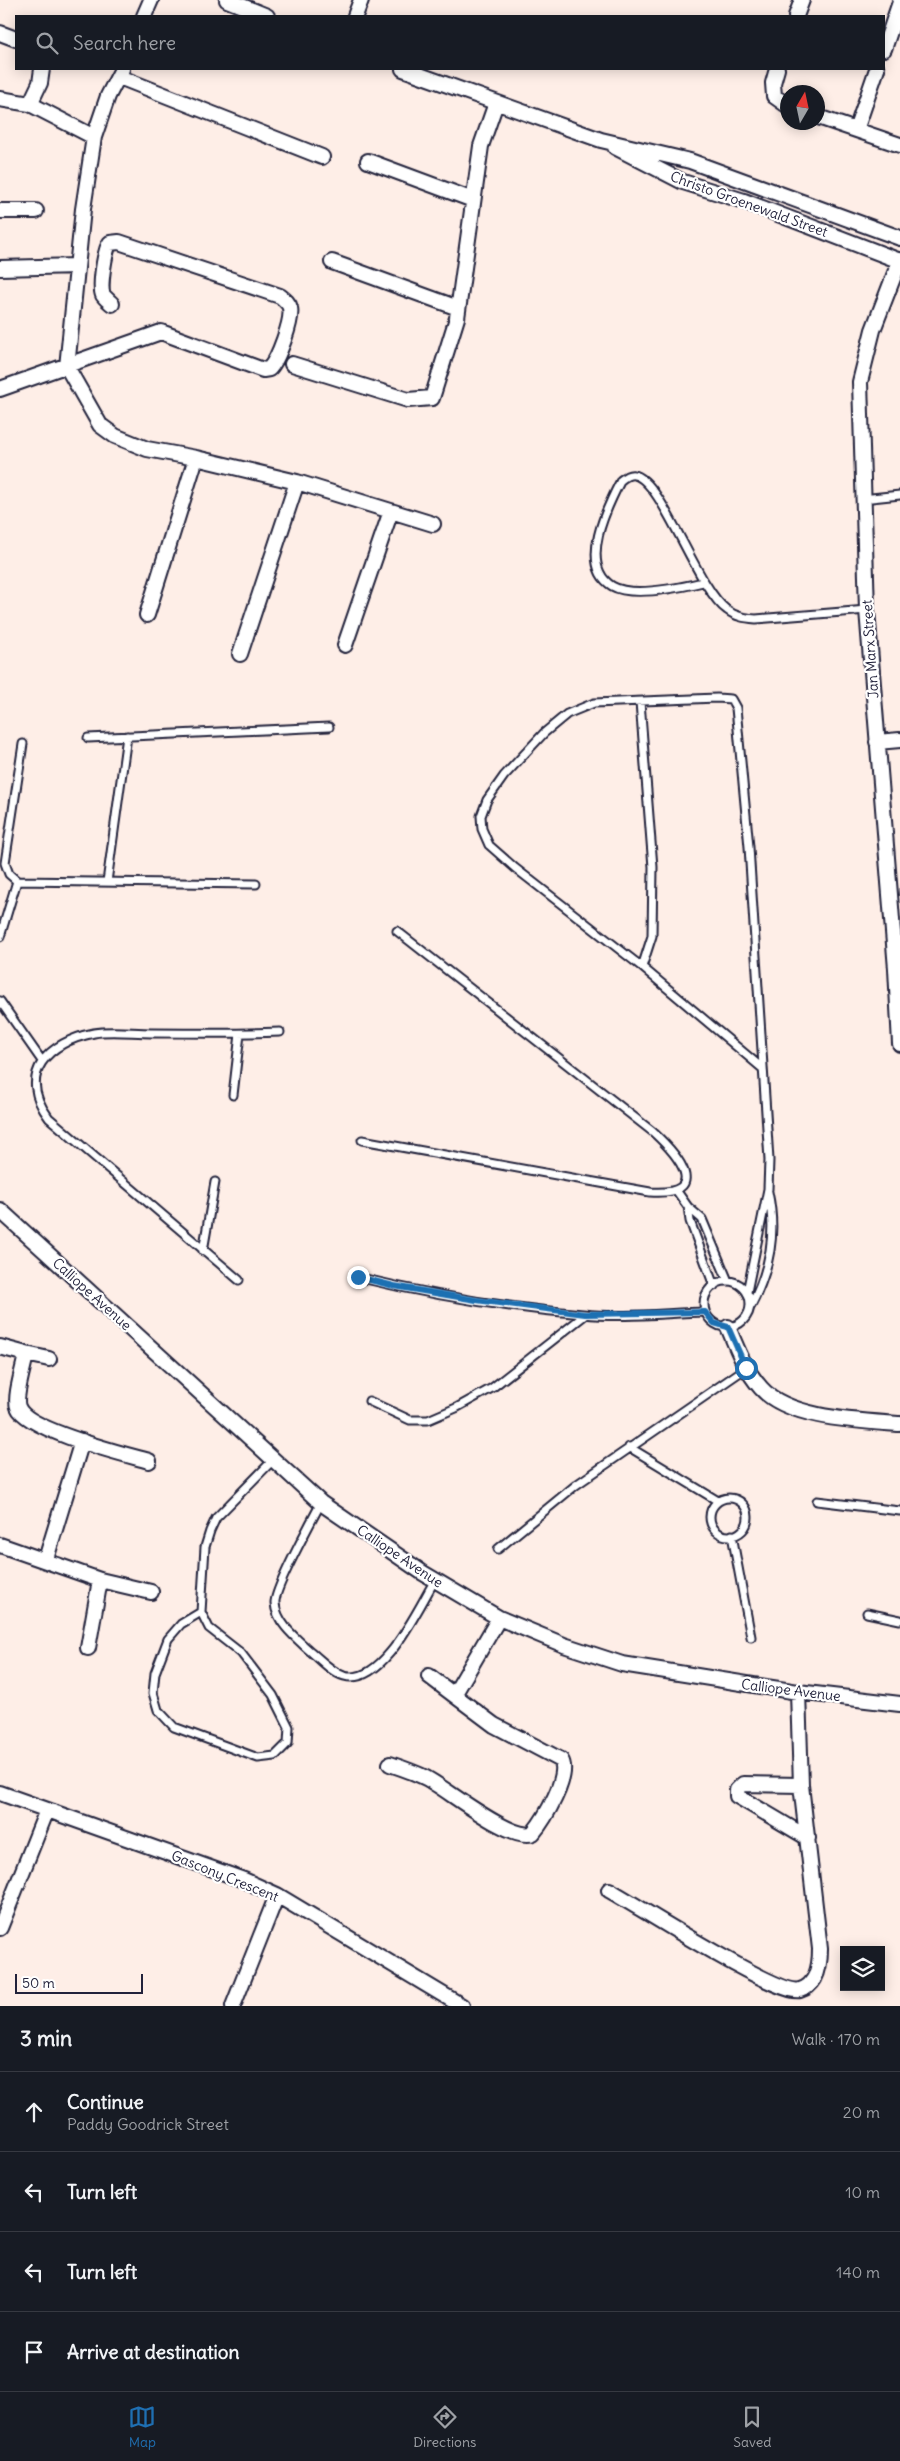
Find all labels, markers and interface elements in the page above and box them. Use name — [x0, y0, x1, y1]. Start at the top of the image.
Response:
search box — [15, 15, 885, 70]
icon: search — [33, 29, 61, 57]
text: Search here — [73, 31, 176, 55]
north arrow — [780, 85, 825, 130]
street label: Christo Groenewald Street — [668, 167, 830, 241]
street label: Jan Marx Street — [858, 599, 882, 699]
street label: Calliope Avenue — [49, 1254, 135, 1334]
route end — [347, 1266, 370, 1289]
route start — [735, 1357, 758, 1380]
street label: Calliope Avenue — [353, 1521, 447, 1591]
street label: Calliope Avenue — [740, 1675, 842, 1705]
street label: Gascony Crescent — [169, 1846, 282, 1906]
map controls — [840, 1946, 885, 1991]
button: layers — [840, 1946, 885, 1991]
scale bar — [15, 1971, 142, 1994]
text: 50 m — [22, 1974, 55, 1992]
text: 3 min — [20, 2025, 72, 2052]
text: Walk · 170 m — [791, 2029, 880, 2049]
text: Continue — [67, 2090, 144, 2114]
icon: ahead — [20, 2098, 48, 2126]
text: 20 m — [843, 2102, 880, 2122]
text: Paddy Goodrick Street — [67, 2114, 229, 2134]
icon: left — [20, 2178, 48, 2206]
text: Turn left — [67, 2180, 137, 2204]
text: 10 m — [845, 2182, 880, 2202]
icon: left — [20, 2258, 48, 2286]
text: Turn left — [67, 2260, 137, 2284]
text: 140 m — [836, 2262, 880, 2282]
icon: arrive — [20, 2338, 48, 2366]
text: Arrive at destination — [67, 2340, 240, 2364]
tab: Map — [128, 2403, 156, 2451]
tab: Directions — [413, 2403, 476, 2451]
tab: Saved — [733, 2403, 772, 2451]

